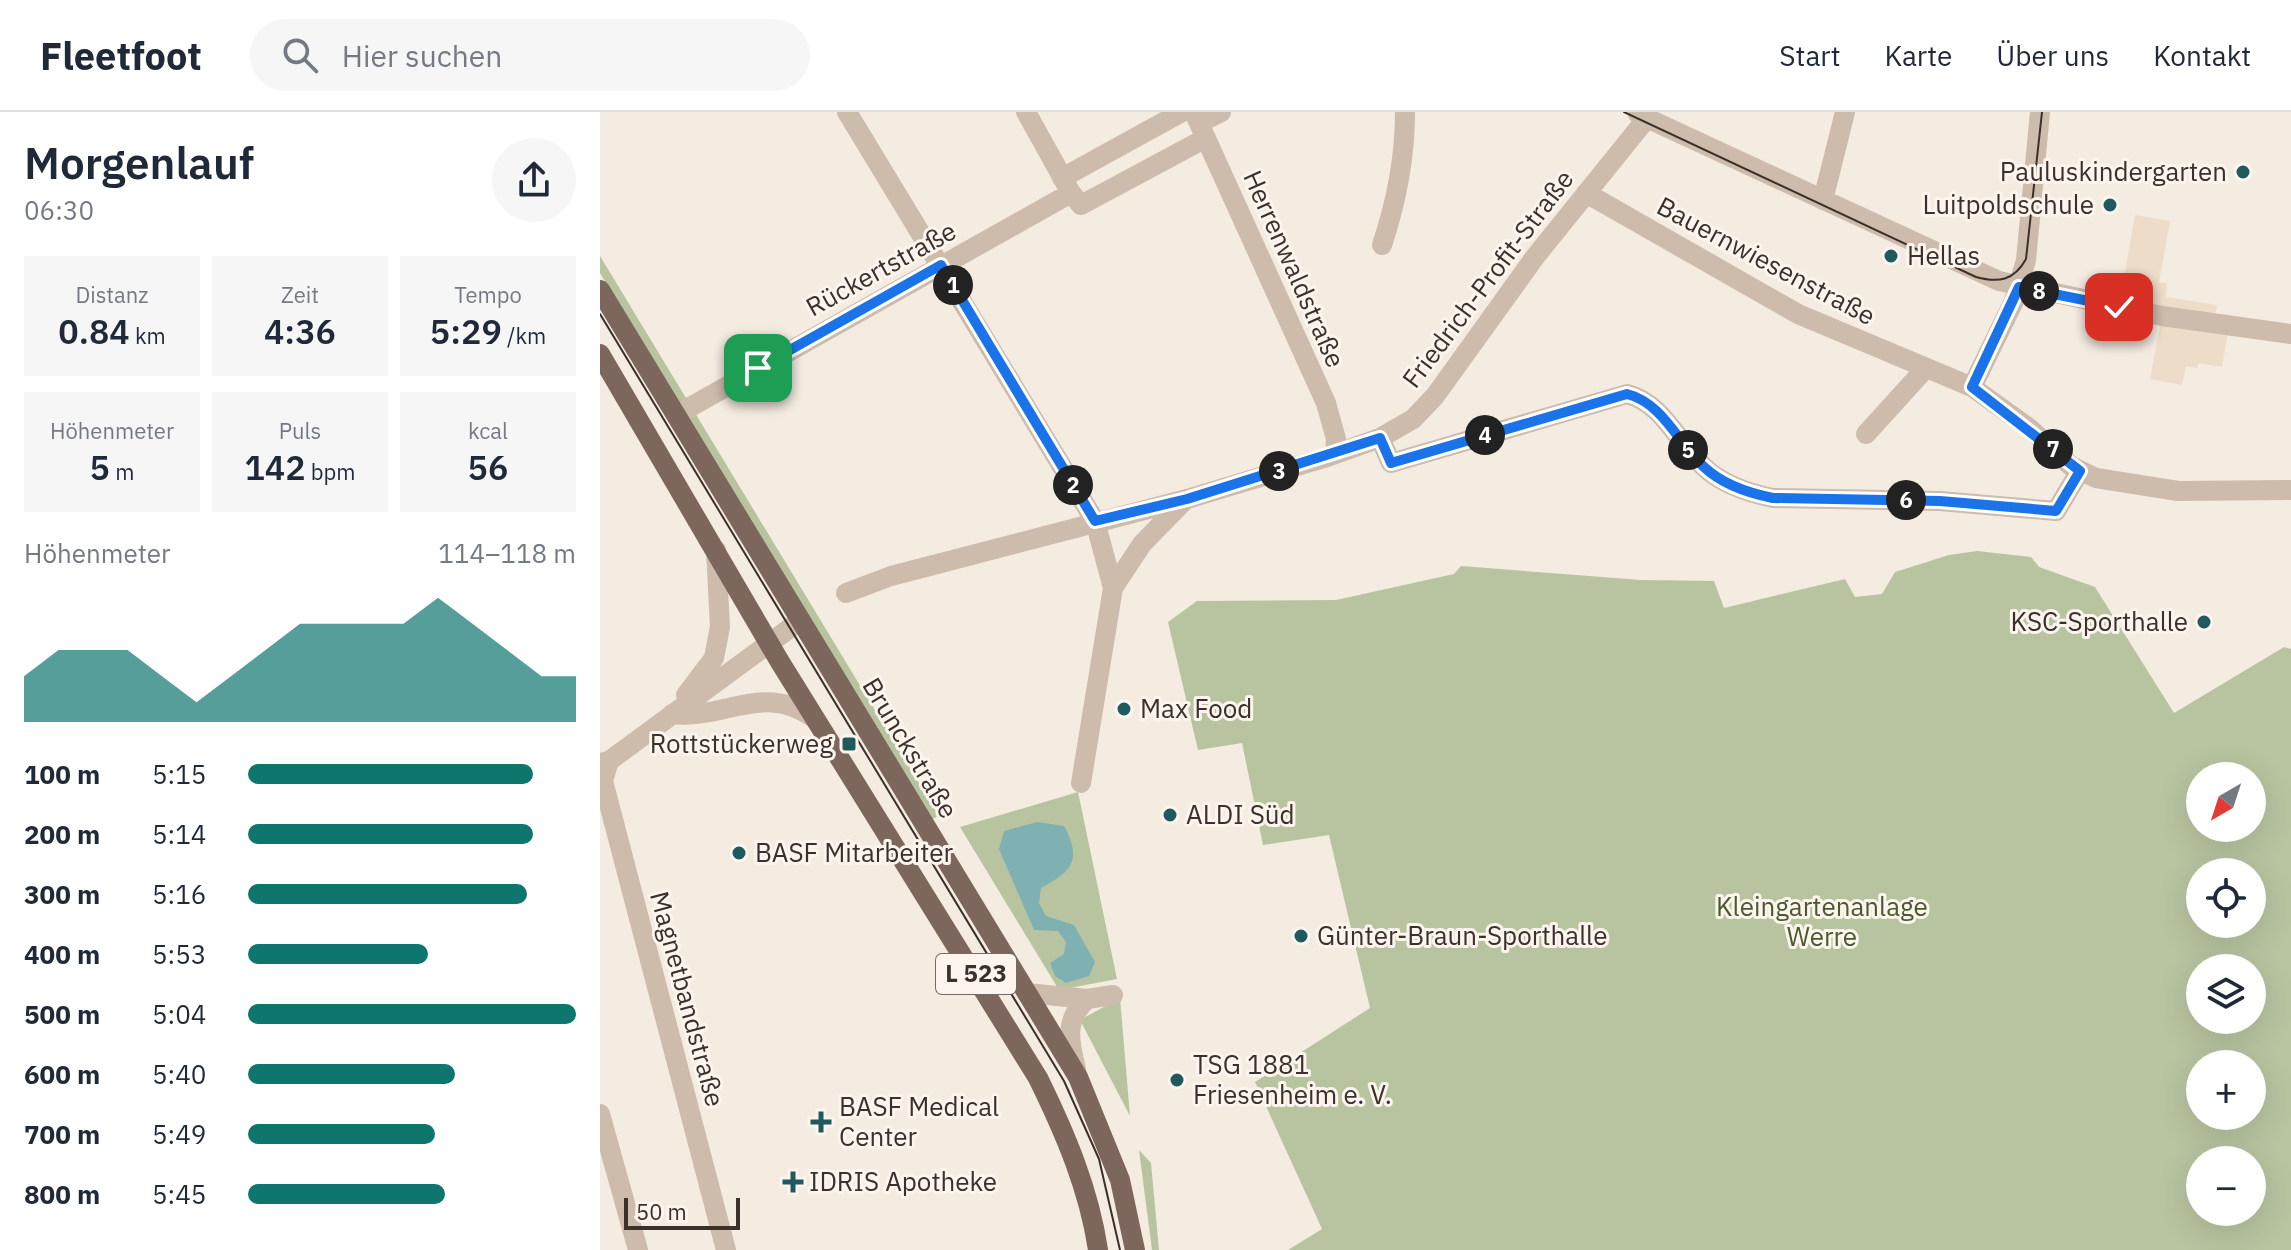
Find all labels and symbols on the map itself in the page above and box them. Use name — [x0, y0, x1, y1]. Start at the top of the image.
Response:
place label: Pauluskindergarten — [2000, 154, 2227, 188]
street label: Friedrich-Profit-Straße — [1394, 162, 1580, 394]
marker: Pauluskindergarten — [2234, 163, 2252, 181]
street label: Herrenwaldstraße — [1236, 165, 1354, 372]
place label: Luitpoldschule — [1922, 187, 2094, 221]
street label: Bauernwiesenstraße — [1651, 188, 1881, 332]
marker: Luitpoldschule — [2101, 196, 2119, 214]
street label: Rückertstraße — [799, 213, 962, 323]
place label: Hellas — [1907, 238, 1980, 272]
marker: Hellas — [1882, 247, 1900, 265]
pin: 1 — [933, 265, 973, 305]
pin: 8 — [2019, 271, 2059, 311]
pin — [2085, 273, 2153, 341]
pin — [724, 334, 792, 402]
pin: 4 — [1465, 415, 1505, 455]
pin: 7 — [2033, 429, 2073, 469]
pin: 5 — [1668, 430, 1708, 470]
pin: 3 — [1259, 451, 1299, 491]
pin: 2 — [1053, 465, 1093, 505]
pin: 6 — [1886, 480, 1926, 520]
place label: KSC-Sporthalle — [2011, 604, 2188, 638]
marker: KSC-Sporthalle — [2195, 613, 2213, 631]
street label: Brunckstraße — [855, 671, 966, 824]
place label: Max Food — [1140, 691, 1252, 725]
marker: Max Food — [1115, 700, 1133, 718]
place label: Rottstückerweg — [650, 726, 833, 760]
marker: Rottstückerweg — [840, 735, 858, 753]
north arrow — [2186, 762, 2266, 842]
place label: ALDI Süd — [1186, 797, 1295, 831]
marker: ALDI Süd — [1161, 806, 1179, 824]
place label: BASF Mitarbeiter — [755, 835, 953, 869]
marker: BASF Mitarbeiter — [730, 844, 748, 862]
street label: Magnetbandstraße — [643, 887, 733, 1110]
park label: Kleingartenanlage Werre — [1716, 889, 1928, 953]
place label: Günter-Braun-Sporthalle — [1317, 918, 1607, 952]
marker: Günter-Braun-Sporthalle — [1292, 927, 1310, 945]
road number: L 523 — [936, 954, 1016, 994]
place label: TSG 1881 Friesenheim e. V. — [1193, 1047, 1392, 1111]
marker: TSG 1881 Friesenheim e. V. — [1168, 1071, 1186, 1089]
place label: BASF Medical Center — [839, 1089, 999, 1153]
marker: BASF Medical Center — [810, 1111, 832, 1133]
place label: IDRIS Apotheke — [809, 1164, 997, 1198]
marker: IDRIS Apotheke — [784, 1173, 802, 1191]
scale bar — [624, 1194, 740, 1230]

